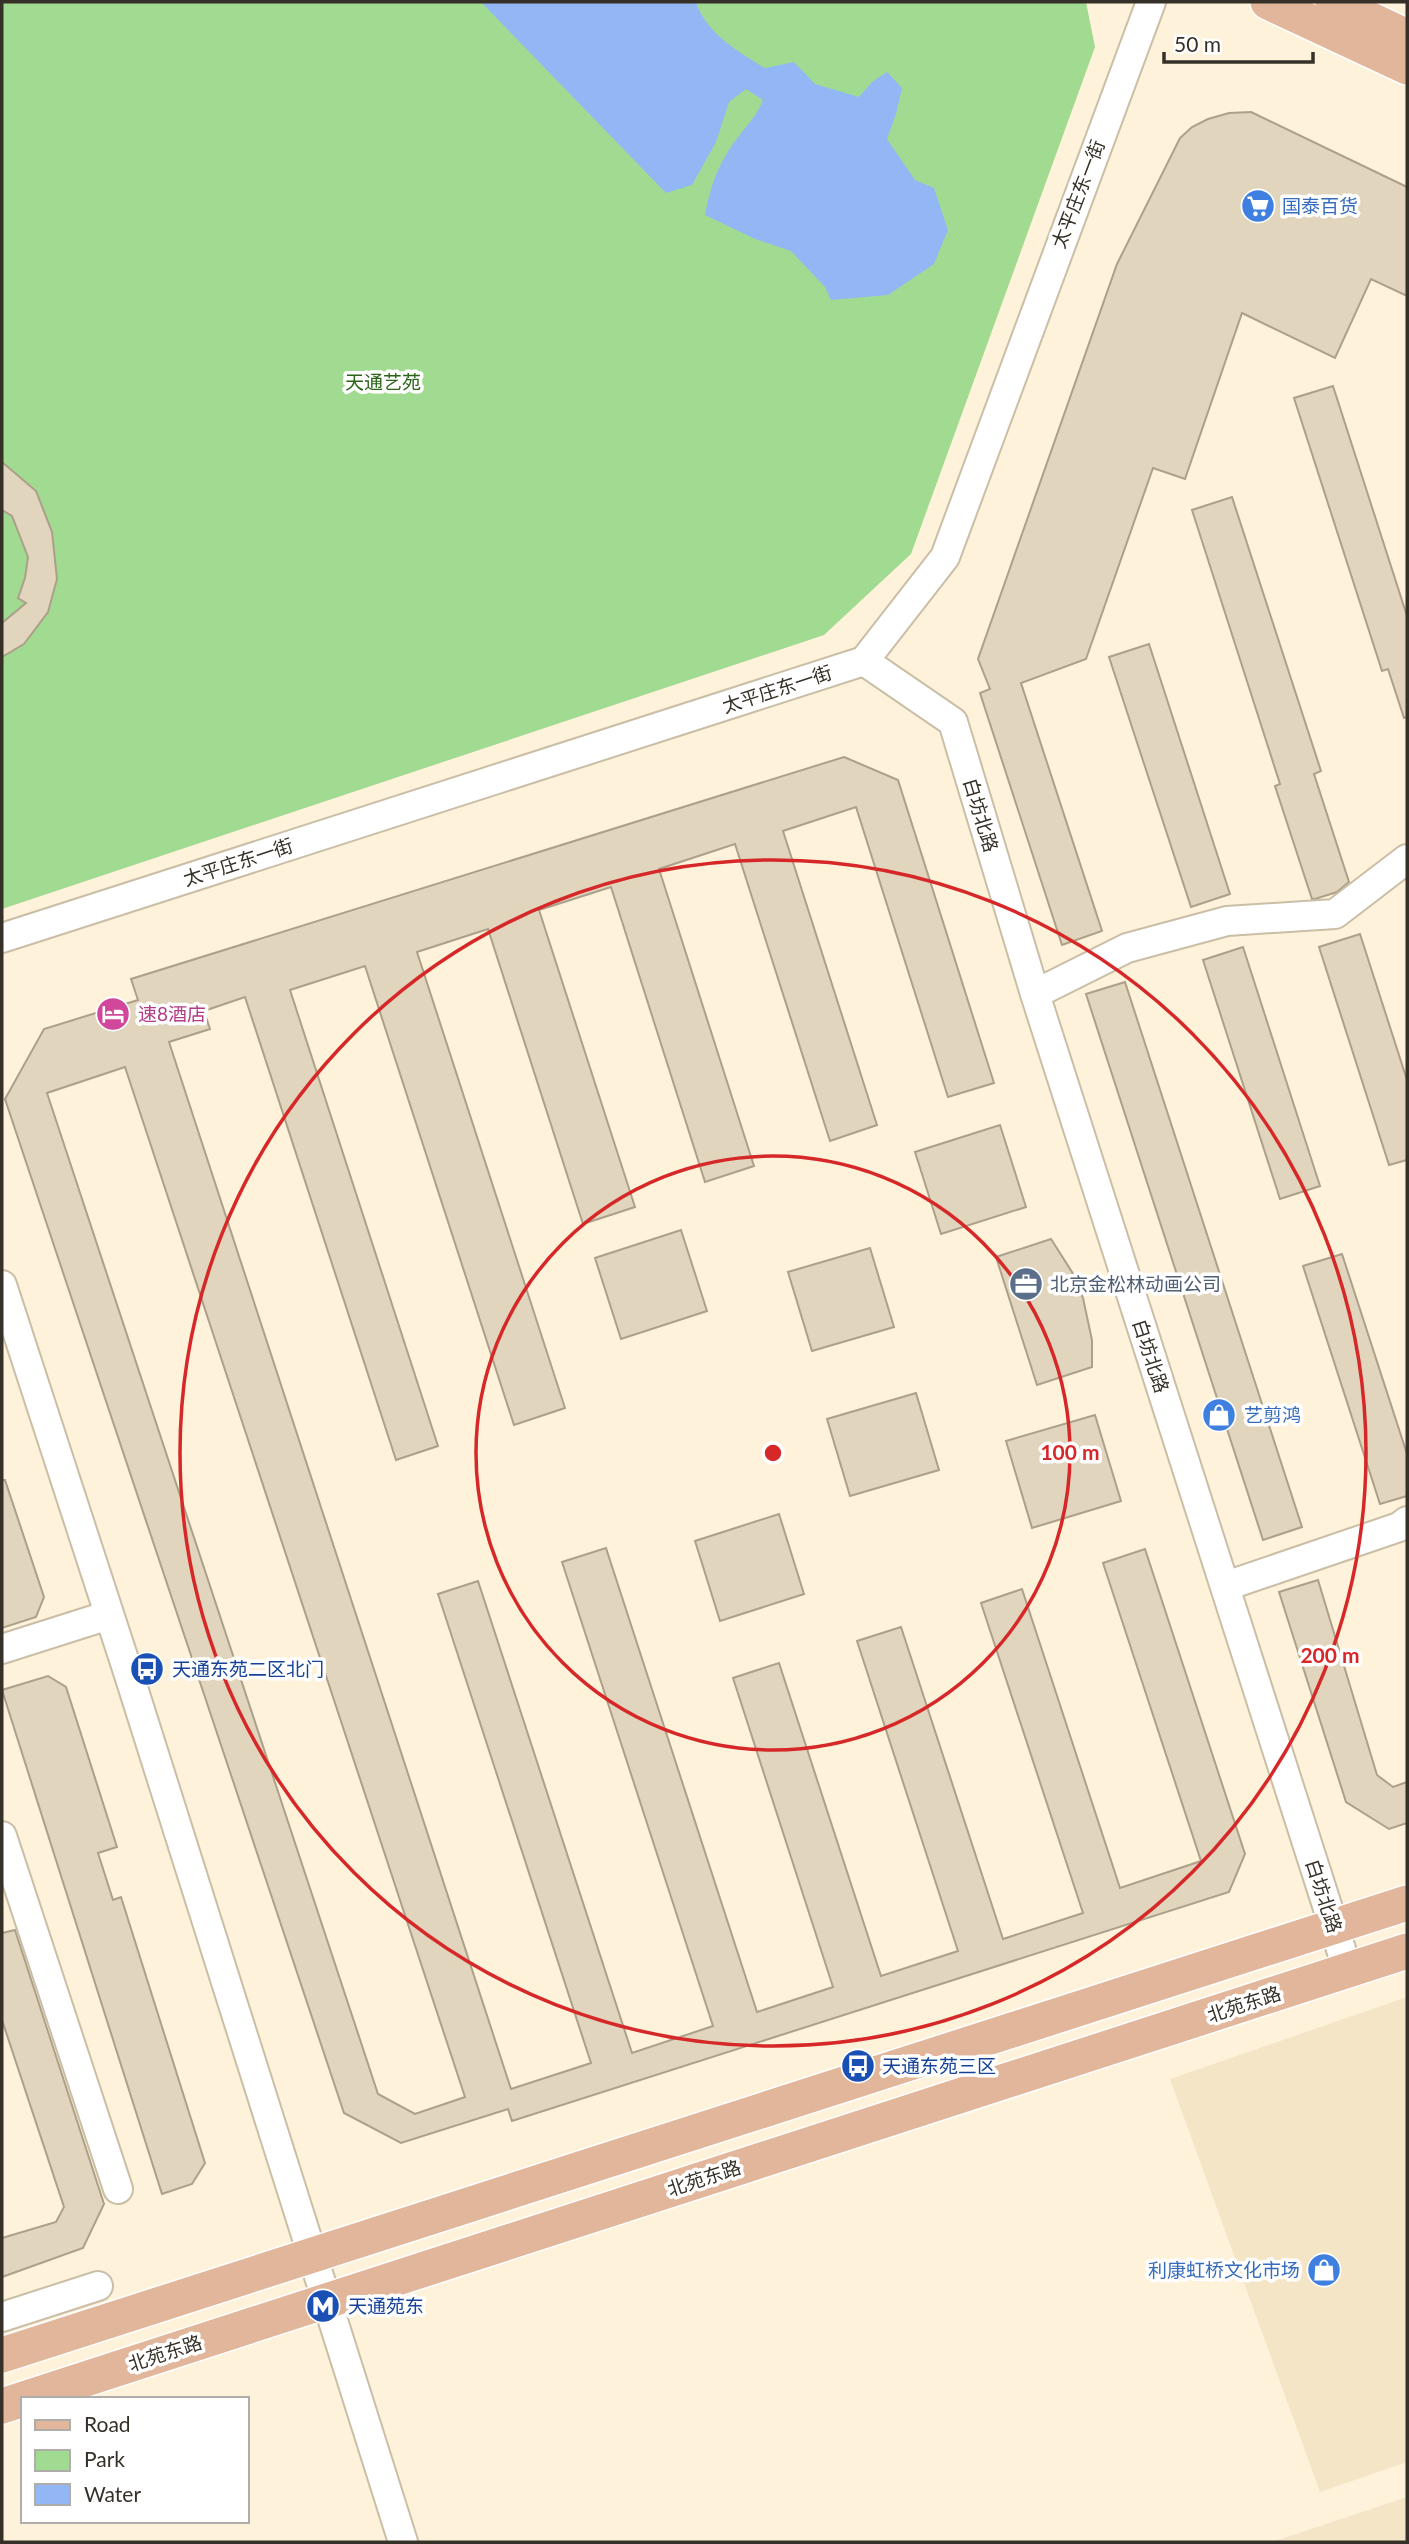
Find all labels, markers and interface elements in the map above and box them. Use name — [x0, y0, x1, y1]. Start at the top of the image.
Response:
scale bar — [1164, 21, 1313, 65]
text: 50 m — [1174, 31, 1221, 56]
street label: 太平庄东一街 — [1046, 136, 1109, 251]
supermarket icon: 国泰百货 — [1239, 187, 1277, 225]
place label: 国泰百货 — [1282, 194, 1358, 217]
park label: 天通艺苑 — [345, 370, 421, 393]
street label: 太平庄东一街 — [719, 660, 835, 717]
street label: 白坊北路 — [959, 775, 1004, 855]
street label: 太平庄东一街 — [180, 833, 296, 890]
hotel icon: 速8酒店 — [94, 995, 132, 1033]
place label: 速8酒店 — [138, 1002, 206, 1025]
office icon: 北京金松林动画公司 — [1007, 1265, 1045, 1303]
place label: 北京金松林动画公司 — [1050, 1272, 1221, 1295]
street label: 白坊北路 — [1129, 1316, 1174, 1396]
shop icon: 艺剪鸿 — [1200, 1396, 1238, 1434]
place label: 艺剪鸿 — [1244, 1403, 1301, 1426]
text: 100 m — [1040, 1439, 1100, 1464]
centre of rings — [761, 1441, 785, 1465]
text: 200 m — [1300, 1642, 1360, 1667]
bus stop icon: 天通东苑二区北门 — [128, 1650, 166, 1688]
place label: 天通东苑二区北门 — [172, 1657, 324, 1680]
street label: 白坊北路 — [1302, 1856, 1347, 1936]
street label: 北苑东路 — [1204, 1981, 1284, 2026]
bus stop icon: 天通东苑三区 — [839, 2047, 877, 2085]
place label: 天通东苑三区 — [882, 2054, 996, 2077]
street label: 北苑东路 — [664, 2155, 744, 2200]
shop icon: 利康虹桥文化市场 — [1305, 2251, 1343, 2289]
place label: 利康虹桥文化市场 — [1148, 2258, 1300, 2281]
metro station icon: 天通苑东 — [304, 2287, 342, 2325]
place label: 天通苑东 — [348, 2294, 424, 2317]
street label: 北苑东路 — [125, 2330, 205, 2375]
legend — [21, 2397, 248, 2523]
text: Road — [84, 2411, 131, 2436]
text: Park — [84, 2446, 125, 2471]
text: Water — [84, 2481, 141, 2506]

